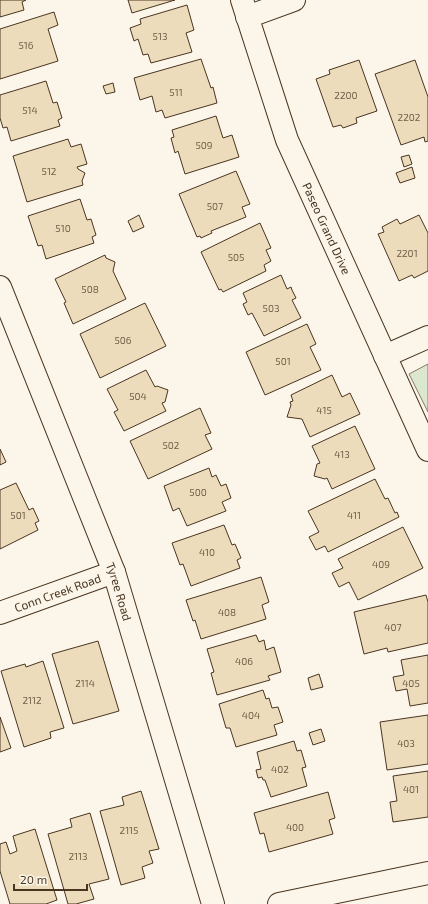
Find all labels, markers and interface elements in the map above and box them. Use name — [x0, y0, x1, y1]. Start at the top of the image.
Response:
house number: 513 — [153, 30, 167, 42]
house number: 516 — [18, 39, 34, 51]
house number: 511 — [169, 86, 183, 98]
house number: 2200 — [334, 89, 358, 101]
house number: 514 — [22, 104, 38, 116]
house number: 2202 — [398, 111, 421, 123]
house number: 509 — [195, 139, 213, 151]
house number: 512 — [42, 165, 57, 177]
street label: Paseo Grand Drive — [300, 180, 354, 277]
house number: 507 — [207, 200, 223, 212]
house number: 510 — [55, 222, 71, 234]
house number: 2201 — [396, 247, 418, 259]
house number: 505 — [228, 251, 244, 263]
house number: 508 — [81, 283, 99, 295]
house number: 503 — [263, 302, 279, 314]
house number: 506 — [114, 334, 132, 346]
house number: 501 — [275, 355, 291, 367]
house number: 504 — [129, 390, 147, 402]
house number: 415 — [316, 404, 332, 416]
house number: 502 — [162, 439, 180, 451]
house number: 413 — [334, 448, 350, 460]
house number: 500 — [189, 486, 207, 498]
house number: 501 — [10, 509, 26, 521]
house number: 411 — [347, 509, 361, 521]
house number: 410 — [199, 546, 215, 558]
house number: 409 — [372, 558, 390, 570]
street label: Tyree Road — [104, 560, 135, 622]
street label: Conn Creek Road — [12, 570, 103, 614]
house number: 408 — [218, 606, 236, 618]
house number: 407 — [384, 621, 402, 633]
house number: 406 — [235, 655, 253, 667]
house number: 2114 — [75, 677, 95, 689]
house number: 405 — [402, 677, 420, 689]
house number: 2112 — [22, 694, 42, 706]
house number: 404 — [242, 709, 260, 721]
house number: 403 — [397, 737, 415, 749]
house number: 402 — [271, 763, 289, 775]
house number: 401 — [403, 783, 419, 795]
house number: 400 — [286, 821, 304, 833]
house number: 2115 — [120, 824, 138, 836]
house number: 2113 — [68, 850, 88, 862]
scale bar — [14, 866, 87, 892]
text: 20 m — [20, 872, 47, 886]

